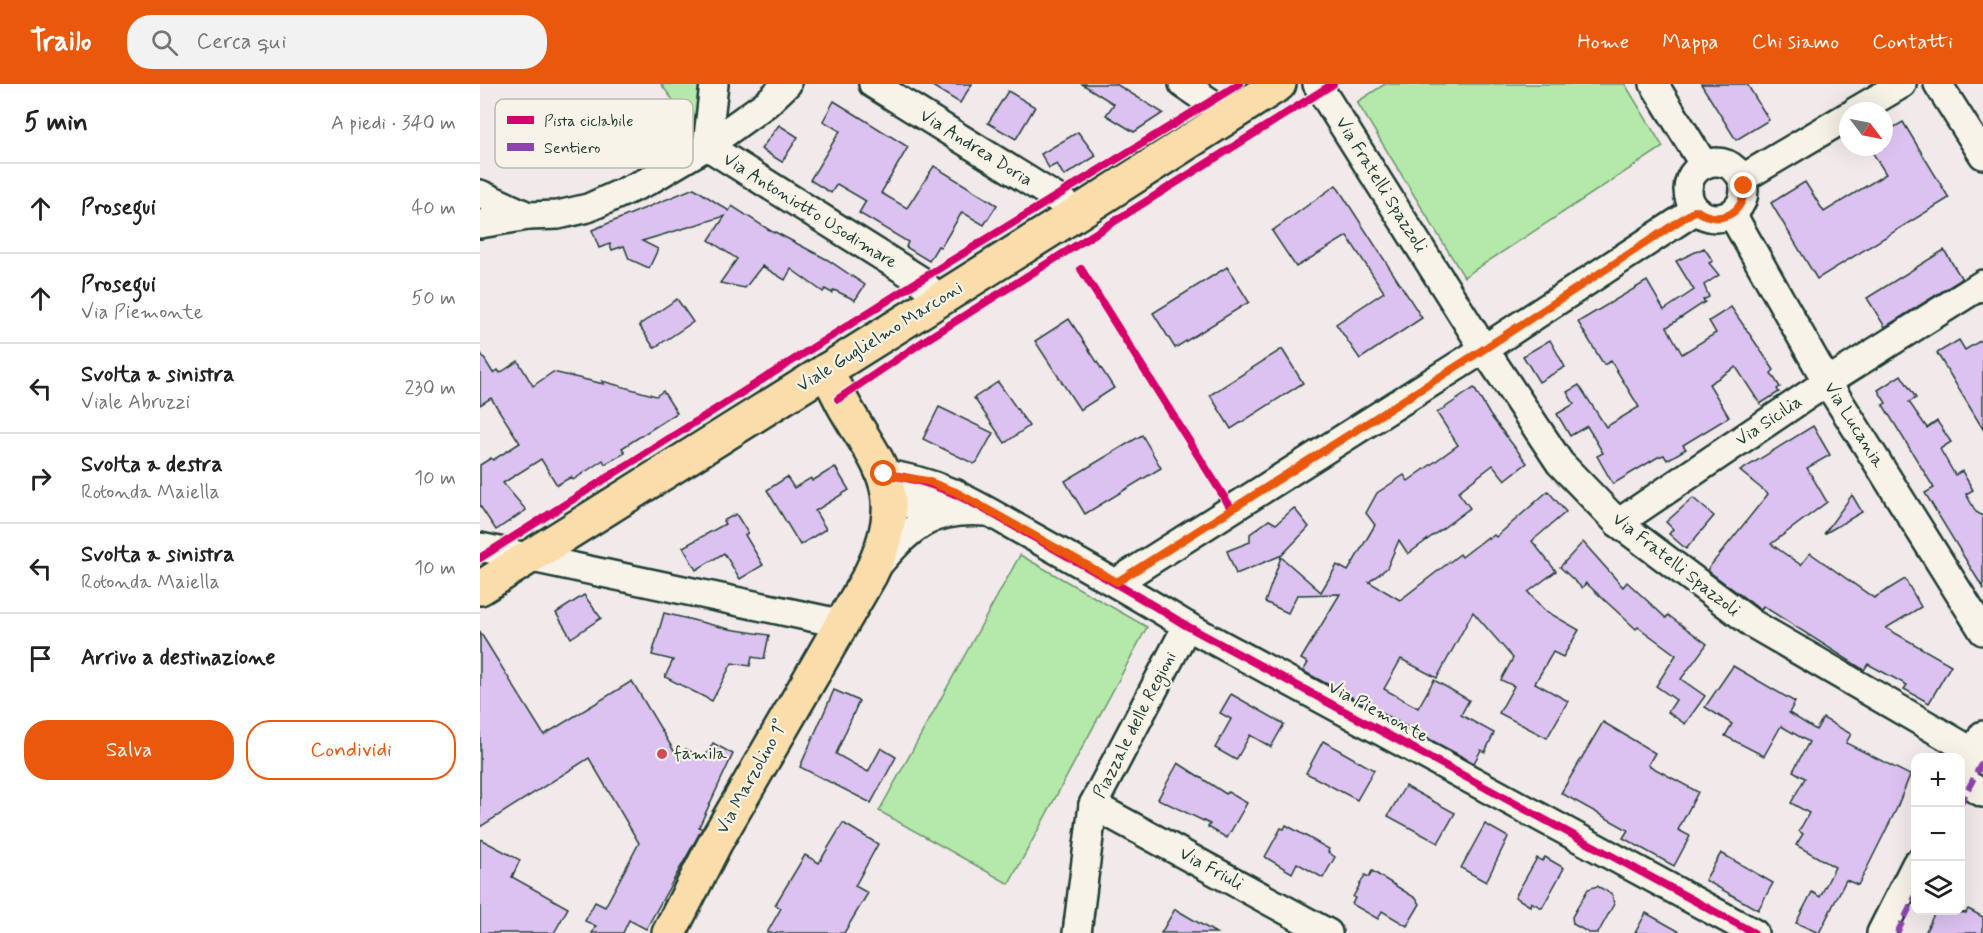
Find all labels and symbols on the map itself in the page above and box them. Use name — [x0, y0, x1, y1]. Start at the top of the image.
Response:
legend — [495, 99, 693, 168]
north arrow — [1839, 102, 1893, 156]
street label: Via Andrea Doria — [915, 104, 1037, 192]
text: Pista ciclabile — [544, 111, 633, 132]
street label: Via Fratelli Spazzoli — [1330, 113, 1432, 257]
text: Sentiero — [544, 138, 601, 159]
street label: Via Antoniotto Usodimare — [718, 148, 902, 274]
route end — [1730, 172, 1756, 198]
street label: Viale Guglielmo Marconi — [793, 276, 967, 398]
street label: Via Lucania — [1818, 377, 1890, 473]
street label: Via Sicilia — [1731, 390, 1807, 452]
route start — [870, 460, 896, 486]
street label: Via Fratelli Spazzoli — [1607, 508, 1745, 622]
street label: Piazzale delle Regioni — [1088, 647, 1183, 803]
street label: Via Piemonte — [1324, 676, 1432, 748]
street label: Via Marzolino 1° — [711, 716, 793, 838]
place label: famila — [674, 742, 727, 766]
marker: famila — [655, 747, 669, 761]
street label: Via Friuli — [1175, 842, 1247, 896]

